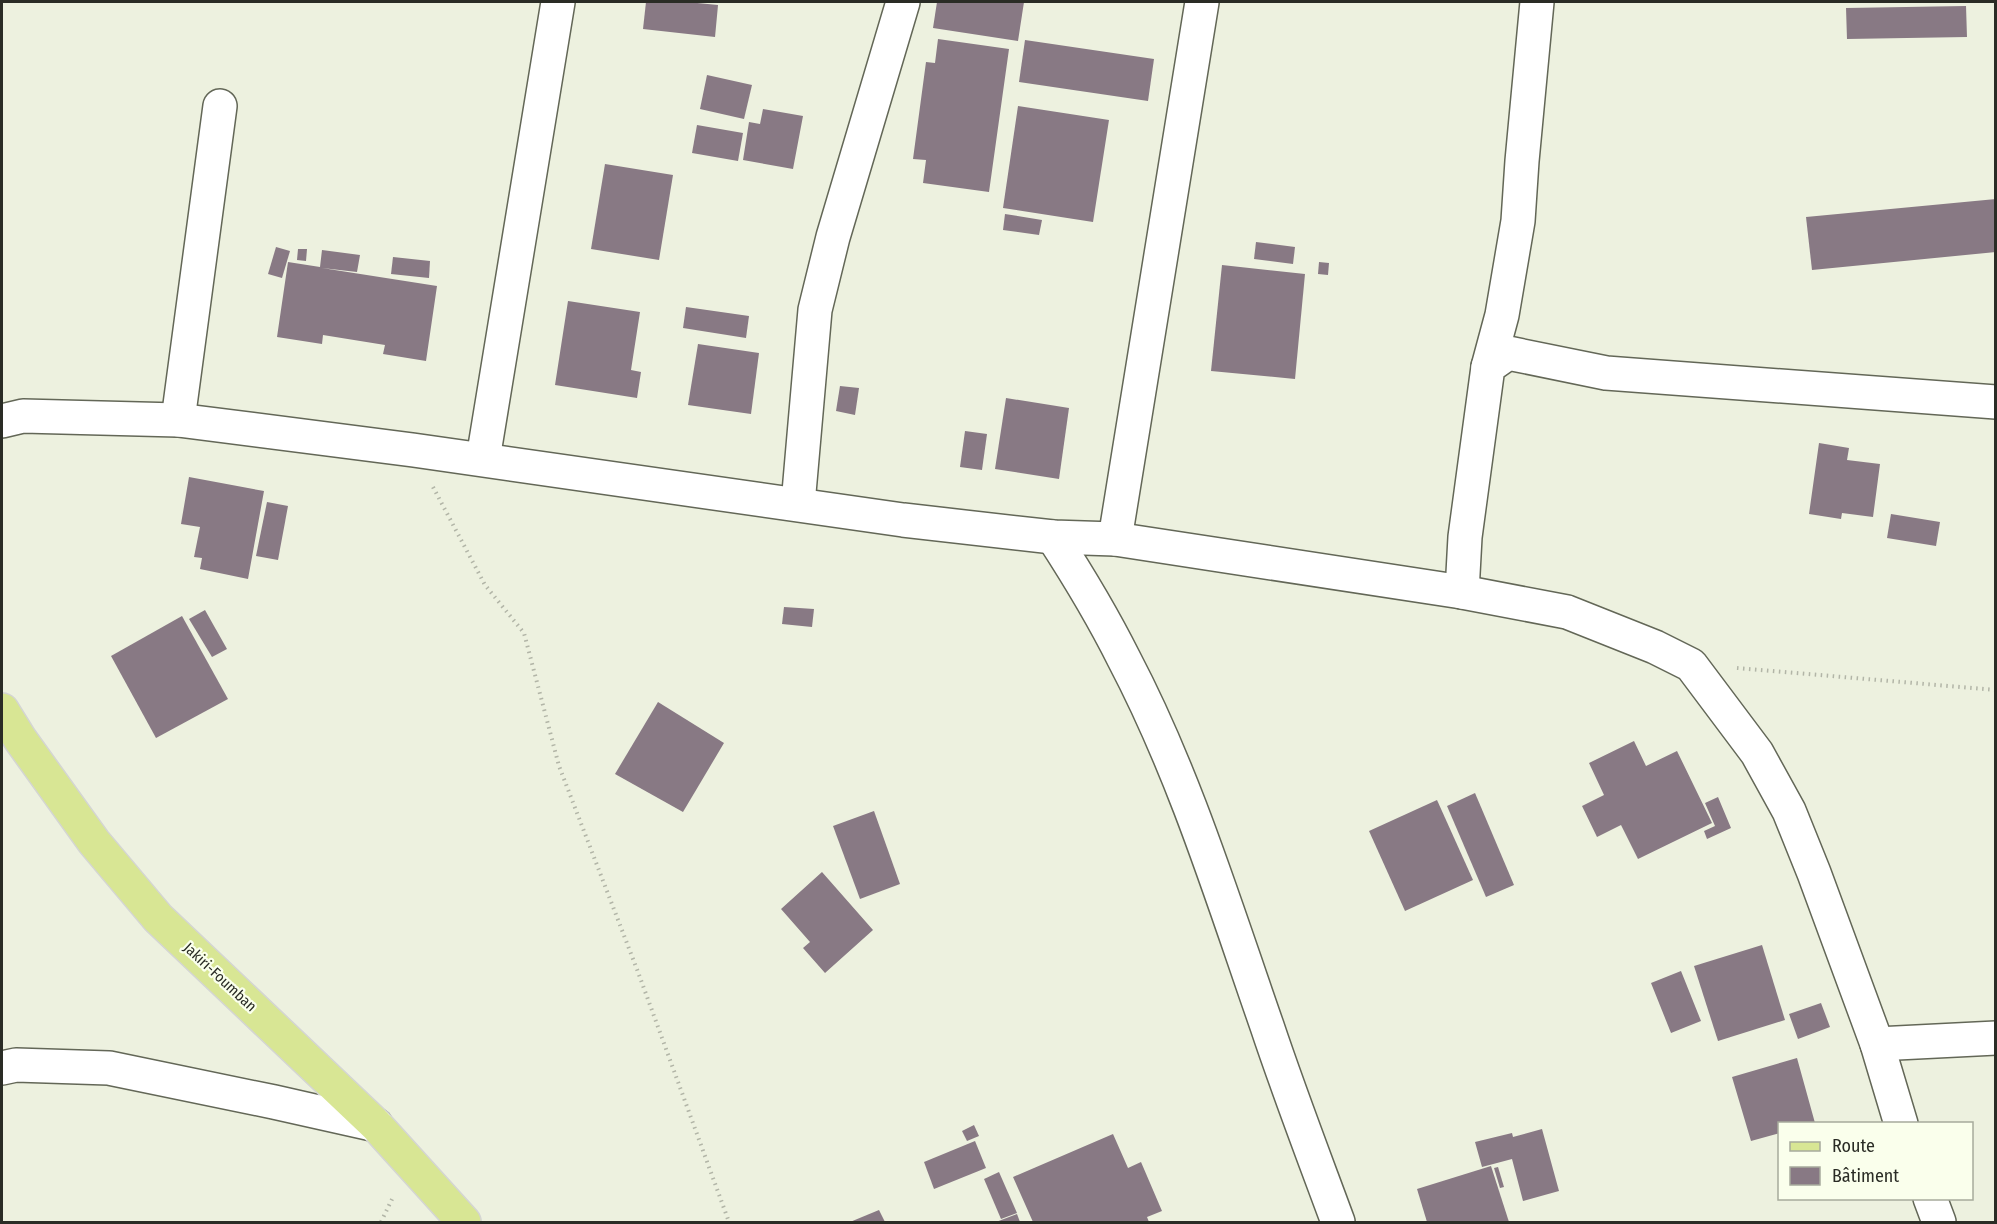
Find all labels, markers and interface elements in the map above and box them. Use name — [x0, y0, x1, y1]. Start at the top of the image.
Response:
street label: Jakiri-Foumban — [180, 939, 260, 1015]
legend — [1778, 1122, 1973, 1200]
text: Route — [1832, 1135, 1875, 1157]
text: Bâtiment — [1832, 1165, 1899, 1187]

